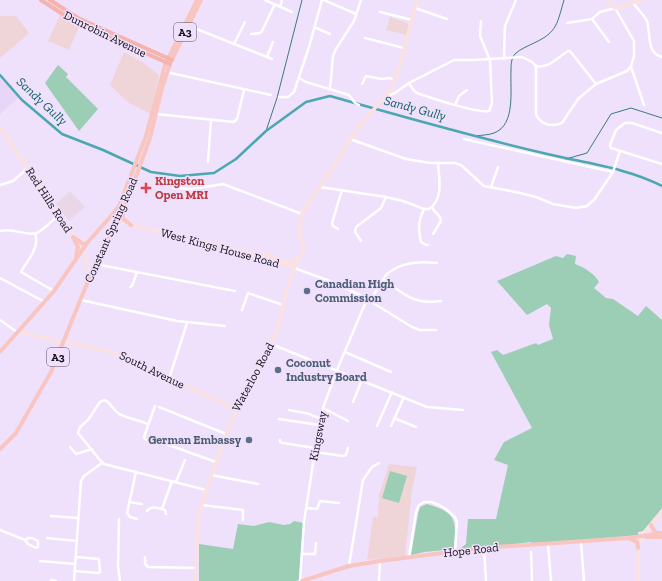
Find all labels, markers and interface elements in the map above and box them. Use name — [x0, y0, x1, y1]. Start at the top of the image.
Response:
street label: Dunrobin Avenue — [61, 8, 149, 60]
road number: A3 — [174, 23, 196, 41]
water label: Sandy Gully — [14, 74, 70, 128]
water label: Sandy Gully — [382, 93, 448, 123]
street label: Red Hills Road — [23, 165, 75, 236]
place label: Kingston Open MRI — [155, 174, 208, 202]
street label: Constant Spring Road — [81, 175, 141, 285]
marker: Kingston Open MRI — [140, 182, 152, 194]
street label: West Kings House Road — [159, 225, 281, 271]
place label: Canadian High Commission — [315, 277, 394, 305]
marker: Canadian High Commission — [302, 286, 312, 296]
street label: Waterloo Road — [229, 340, 277, 414]
road number: A3 — [47, 348, 69, 366]
street label: South Avenue — [117, 348, 187, 392]
place label: Coconut Industry Board — [286, 356, 367, 384]
marker: Coconut Industry Board — [273, 365, 283, 375]
street label: Kingsway — [306, 409, 330, 462]
place label: German Embassy — [148, 433, 242, 447]
marker: German Embassy — [244, 435, 254, 445]
street label: Hope Road — [443, 540, 500, 560]

